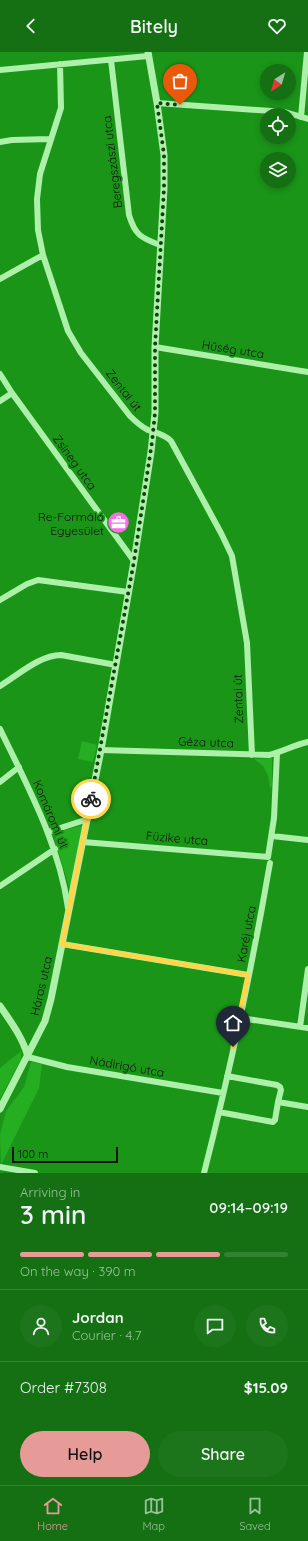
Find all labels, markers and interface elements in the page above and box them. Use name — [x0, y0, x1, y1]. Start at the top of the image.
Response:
icon: back — [20, 15, 42, 37]
text: Bitely — [130, 15, 178, 38]
icon: heart — [266, 15, 288, 37]
pin — [163, 64, 197, 105]
north arrow — [260, 64, 296, 100]
map controls — [260, 64, 296, 188]
icon: bag — [169, 70, 191, 92]
button: locate — [260, 108, 296, 144]
street label: Beregszászi utca — [99, 115, 125, 209]
button: layers — [260, 152, 296, 188]
street label: Hűség utca — [201, 337, 265, 361]
street label: Zentai út — [103, 366, 145, 414]
street label: Zsineg utca — [50, 431, 100, 493]
place label: Re-Formáló Egyesület — [38, 509, 104, 538]
office icon: Re-Formáló Egyesület — [106, 510, 132, 536]
street label: Zentai út — [230, 674, 246, 724]
street label: Géza utca — [178, 734, 234, 750]
street label: Komáromi út — [30, 778, 72, 850]
courier — [71, 779, 111, 819]
icon: bike — [80, 788, 102, 810]
street label: Füzike utca — [145, 828, 209, 848]
street label: Karéj utca — [233, 904, 259, 964]
street label: Háros utca — [27, 955, 55, 1017]
pin — [216, 1006, 250, 1047]
icon: home — [222, 1012, 244, 1034]
street label: Nádirigó utca — [89, 1052, 165, 1080]
scale bar — [12, 1145, 118, 1164]
text: 100 m — [18, 1147, 48, 1161]
text: Arriving in — [20, 1184, 80, 1200]
text: 3 min — [20, 1198, 86, 1231]
text: 09:14–09:19 — [209, 1198, 288, 1217]
text: On the way · 390 m — [20, 1263, 136, 1279]
button: person — [20, 1305, 62, 1347]
button: chat — [194, 1305, 236, 1347]
button: phone — [246, 1305, 288, 1347]
text: Jordan — [72, 1308, 124, 1327]
text: Courier · 4.7 — [72, 1327, 141, 1343]
text: Order #7308 — [20, 1378, 107, 1397]
text: $15.09 — [244, 1378, 288, 1397]
button: Help — [20, 1431, 150, 1477]
button: Share — [158, 1431, 288, 1477]
tab: Home — [37, 1495, 68, 1533]
tab: Map — [142, 1495, 165, 1533]
tab: Saved — [239, 1495, 271, 1533]

